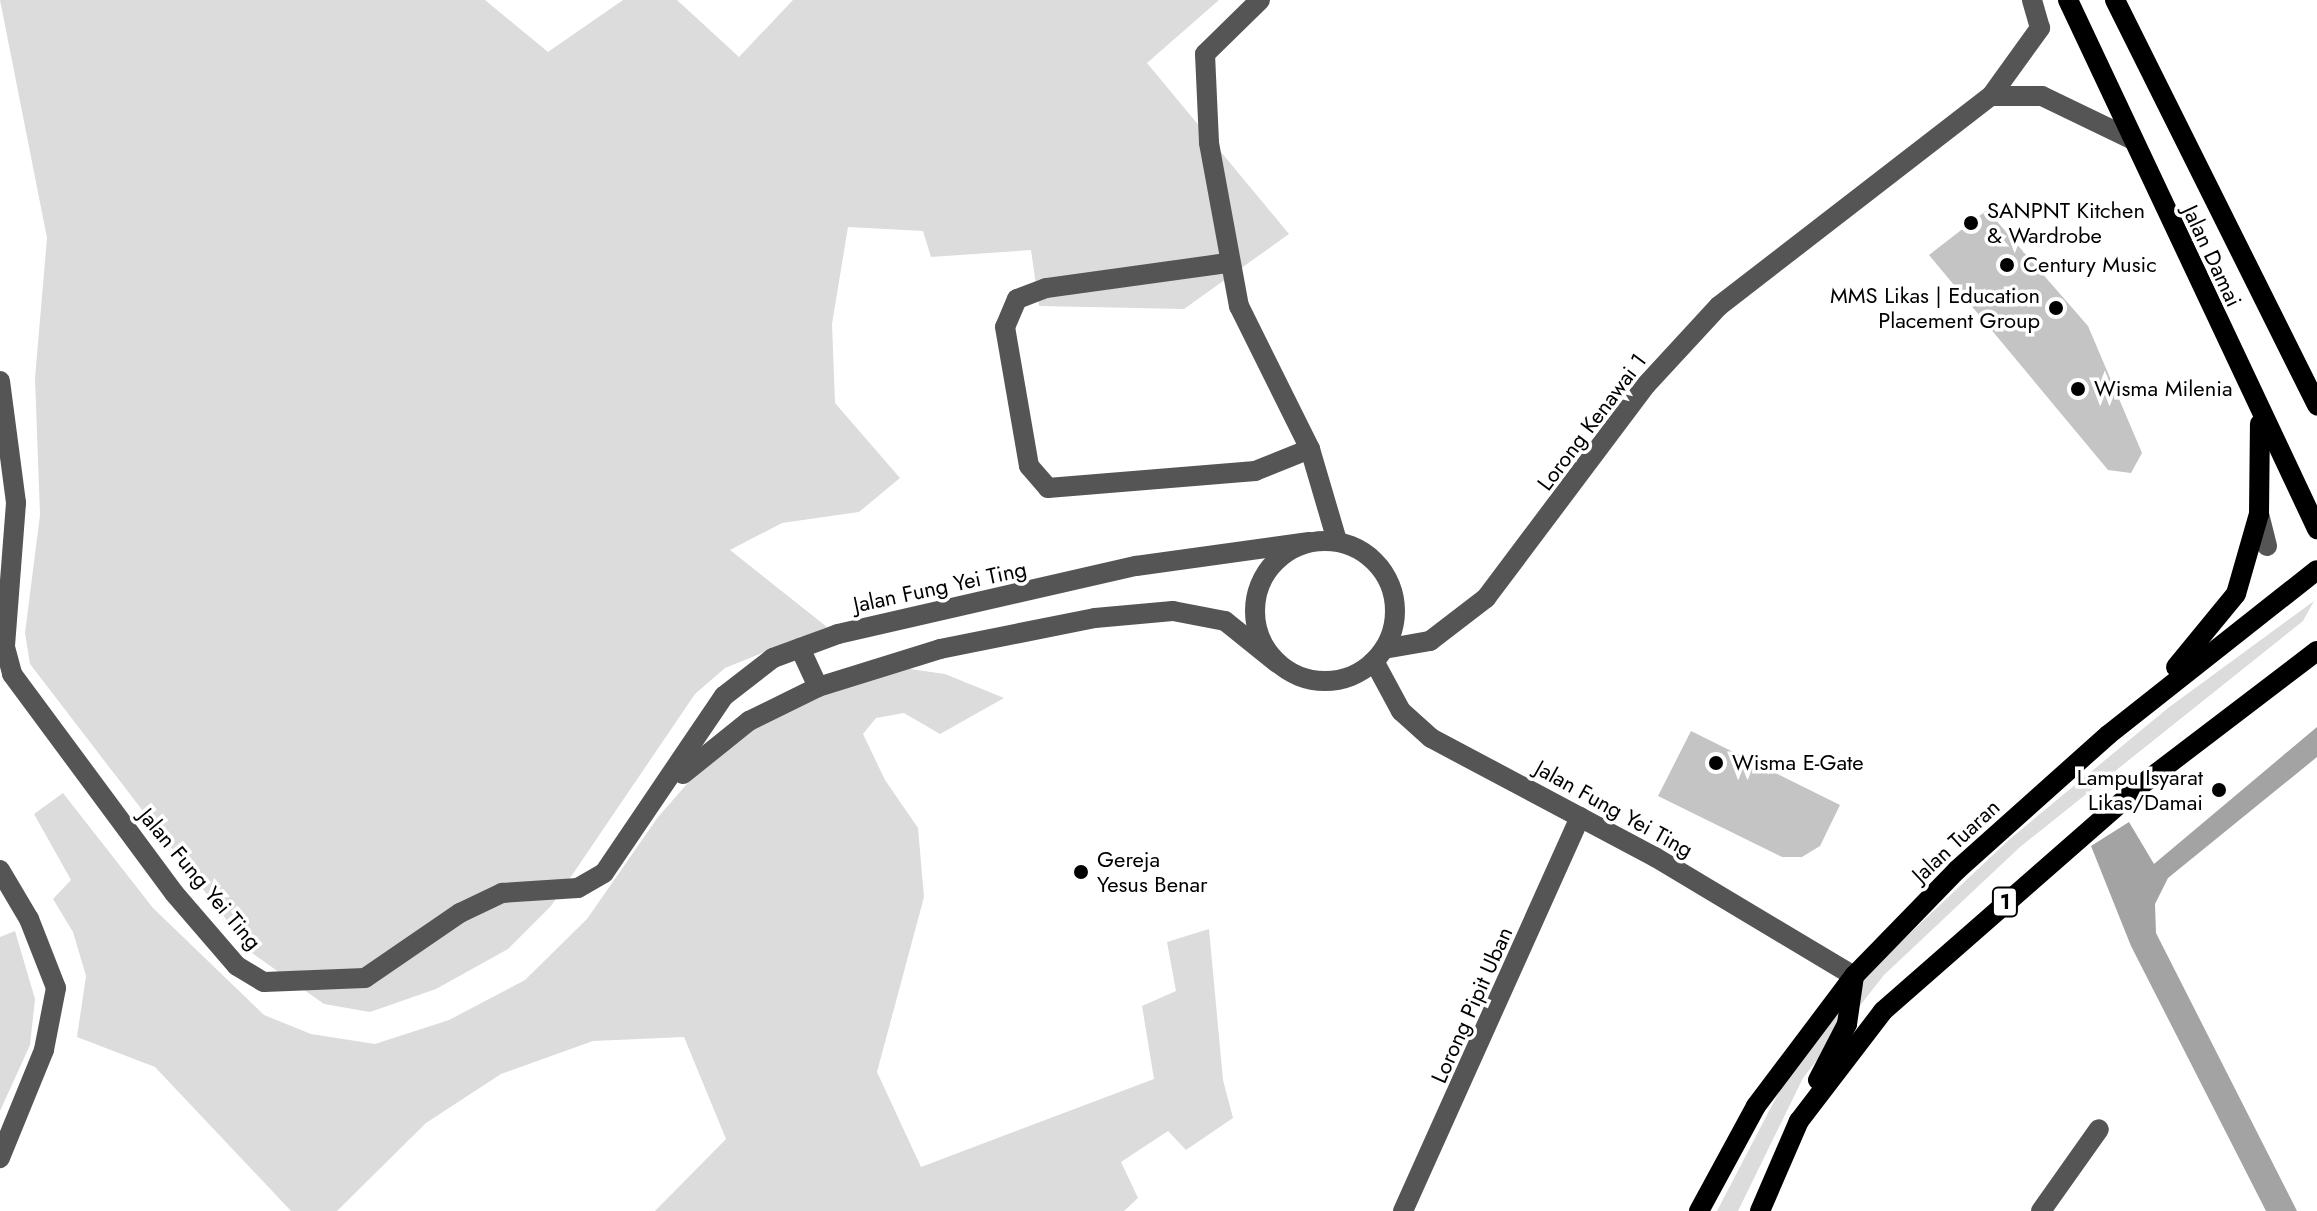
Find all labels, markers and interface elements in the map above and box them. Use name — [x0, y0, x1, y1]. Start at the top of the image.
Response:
place label: SANPNT Kitchen & Wardrobe — [1987, 197, 2145, 248]
street label: Jalan Damai — [2177, 201, 2247, 311]
marker: SANPNT Kitchen & Wardrobe — [1962, 214, 1980, 232]
place label: Century Music — [2023, 252, 2157, 278]
marker: Century Music — [1998, 256, 2016, 274]
place label: MMS Likas | Education Placement Group — [1830, 282, 2040, 334]
marker: MMS Likas | Education Placement Group — [2047, 299, 2065, 317]
street label: Lorong Kenawai 1 — [1532, 348, 1652, 496]
place label: Wisma Milenia — [2094, 376, 2232, 402]
marker: Wisma Milenia — [2069, 380, 2087, 398]
street label: Jalan Fung Yei Ting — [851, 556, 1029, 618]
place label: Wisma E-Gate — [1732, 750, 1864, 776]
marker: Wisma E-Gate — [1707, 754, 1725, 772]
street label: Jalan Fung Yei Ting — [1531, 755, 1697, 863]
place label: Lampu Isyarat Likas/Damai — [2077, 764, 2203, 816]
marker: Lampu Isyarat Likas/Damai — [2210, 781, 2228, 799]
street label: Jalan Tuaran — [1907, 794, 2005, 888]
street label: Jalan Fung Yei Ting — [133, 803, 267, 955]
place label: Gereja Yesus Benar — [1097, 846, 1208, 898]
marker: Gereja Yesus Benar — [1072, 863, 1090, 881]
road number: 1 — [1991, 886, 2019, 918]
street label: Lorong Pipit Uban — [1426, 923, 1518, 1087]

